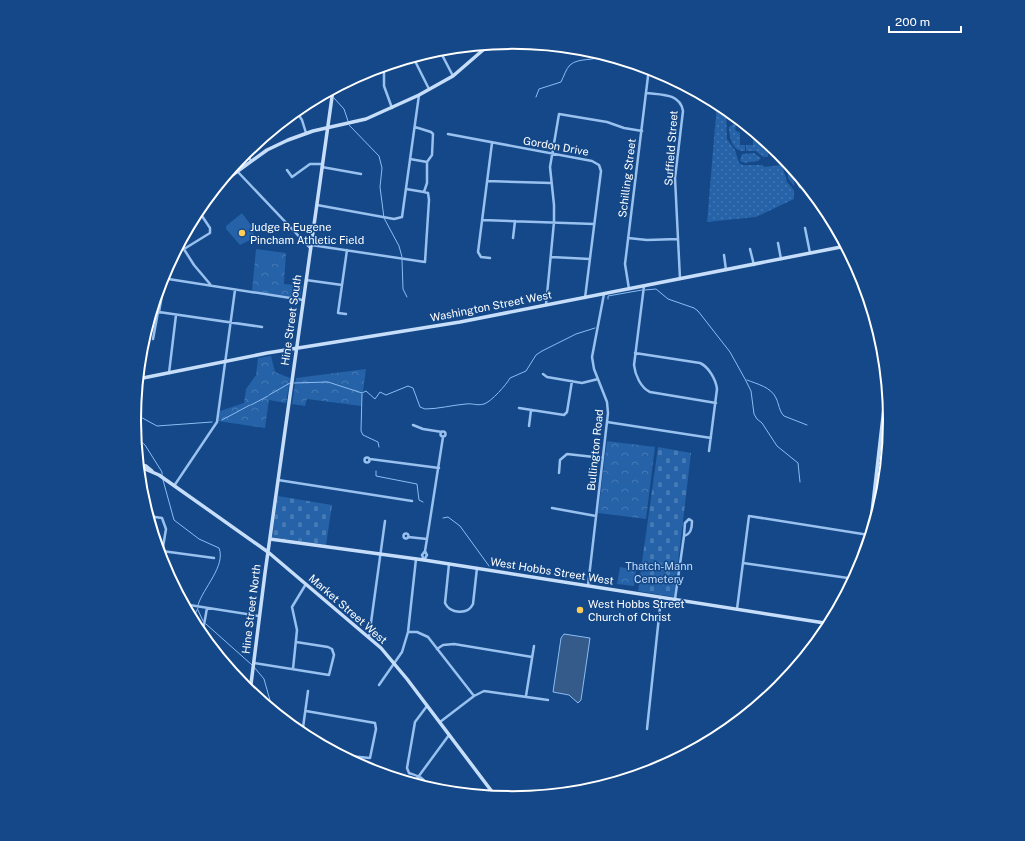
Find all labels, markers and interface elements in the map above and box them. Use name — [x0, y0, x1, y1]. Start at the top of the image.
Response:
scale bar — [889, 8, 961, 34]
text: 200 m — [895, 15, 930, 29]
street label: Suffield Street — [662, 110, 680, 186]
street label: Gordon Drive — [522, 134, 590, 158]
street label: Schilling Street — [616, 138, 638, 218]
place label: Judge R Eugene Pincham Athletic Field — [250, 221, 364, 246]
marker: Judge R Eugene Pincham Athletic Field — [237, 228, 247, 238]
street label: Hine Street South — [279, 274, 303, 366]
street label: Washington Street West — [429, 288, 553, 324]
street label: Bullington Road — [585, 409, 605, 491]
street label: West Hobbs Street West — [489, 555, 615, 587]
park label: Thatch-Mann Cemetery — [625, 560, 693, 585]
street label: Hine Street North — [240, 563, 262, 655]
street label: Market Street West — [307, 572, 389, 646]
place label: West Hobbs Street Church of Christ — [588, 598, 685, 623]
marker: West Hobbs Street Church of Christ — [575, 605, 585, 615]

